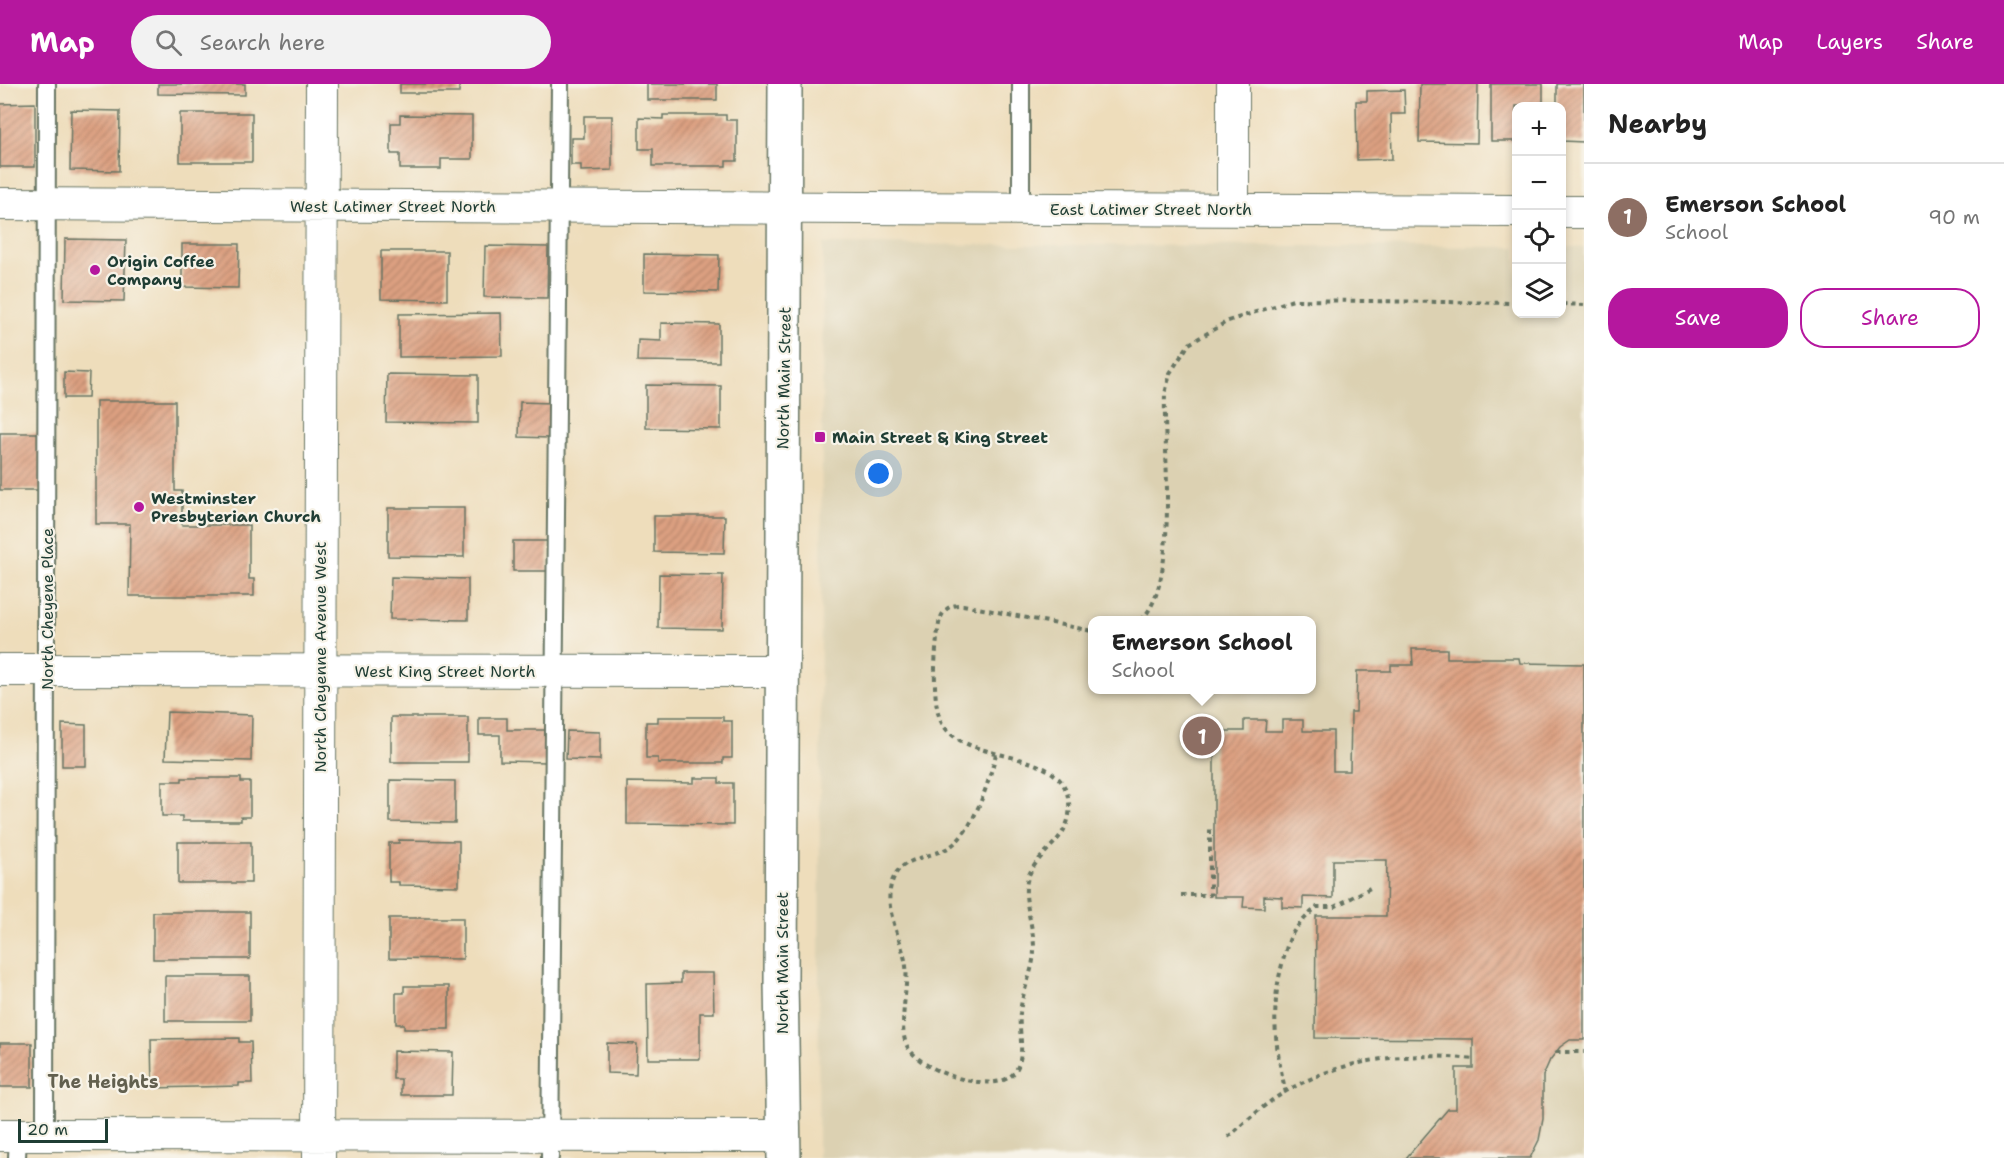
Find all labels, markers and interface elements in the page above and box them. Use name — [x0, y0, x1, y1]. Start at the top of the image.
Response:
search box — [131, 15, 551, 69]
text: Map — [30, 23, 95, 61]
icon: search — [152, 26, 185, 59]
text: Search here — [200, 28, 325, 57]
text: Map — [1738, 28, 1783, 56]
text: Layers — [1816, 28, 1883, 56]
text: Share — [1916, 28, 1974, 56]
map controls — [1512, 102, 1566, 318]
button: + — [1512, 102, 1566, 156]
text: Nearby — [1608, 106, 1707, 141]
button: − — [1512, 156, 1566, 210]
text: Emerson School — [1665, 190, 1846, 219]
street label: West Latimer Street North — [290, 196, 496, 217]
street label: East Latimer Street North — [1050, 199, 1252, 220]
text: 1 — [1623, 204, 1632, 230]
text: 90 m — [1928, 204, 1980, 230]
button: locate — [1512, 210, 1566, 264]
text: School — [1665, 219, 1728, 245]
place label: Origin Coffee Company — [107, 251, 215, 290]
marker: Origin Coffee Company — [88, 263, 102, 277]
button: layers — [1512, 264, 1566, 318]
button: Save — [1608, 288, 1788, 348]
button: Share — [1800, 288, 1980, 348]
street label: North Main Street — [772, 307, 796, 449]
place label: Main Street & King Street — [832, 427, 1048, 448]
marker: Main Street & King Street — [813, 430, 827, 444]
your location — [864, 459, 893, 488]
place label: Westminster Presbyterian Church — [151, 488, 321, 527]
marker: Westminster Presbyterian Church — [132, 500, 146, 514]
street label: North Cheyene Place — [37, 528, 58, 690]
street label: North Cheyenne Avenue West — [310, 541, 331, 773]
popup — [1088, 616, 1316, 694]
text: Emerson School — [1111, 628, 1293, 657]
text: School — [1111, 657, 1174, 683]
street label: West King Street North — [355, 661, 535, 682]
pin: 1 — [1182, 714, 1222, 758]
street label: North Main Street — [772, 892, 793, 1034]
district label: The Heights — [48, 1070, 158, 1094]
scale bar — [18, 1116, 108, 1144]
text: 20 m — [27, 1119, 68, 1140]

